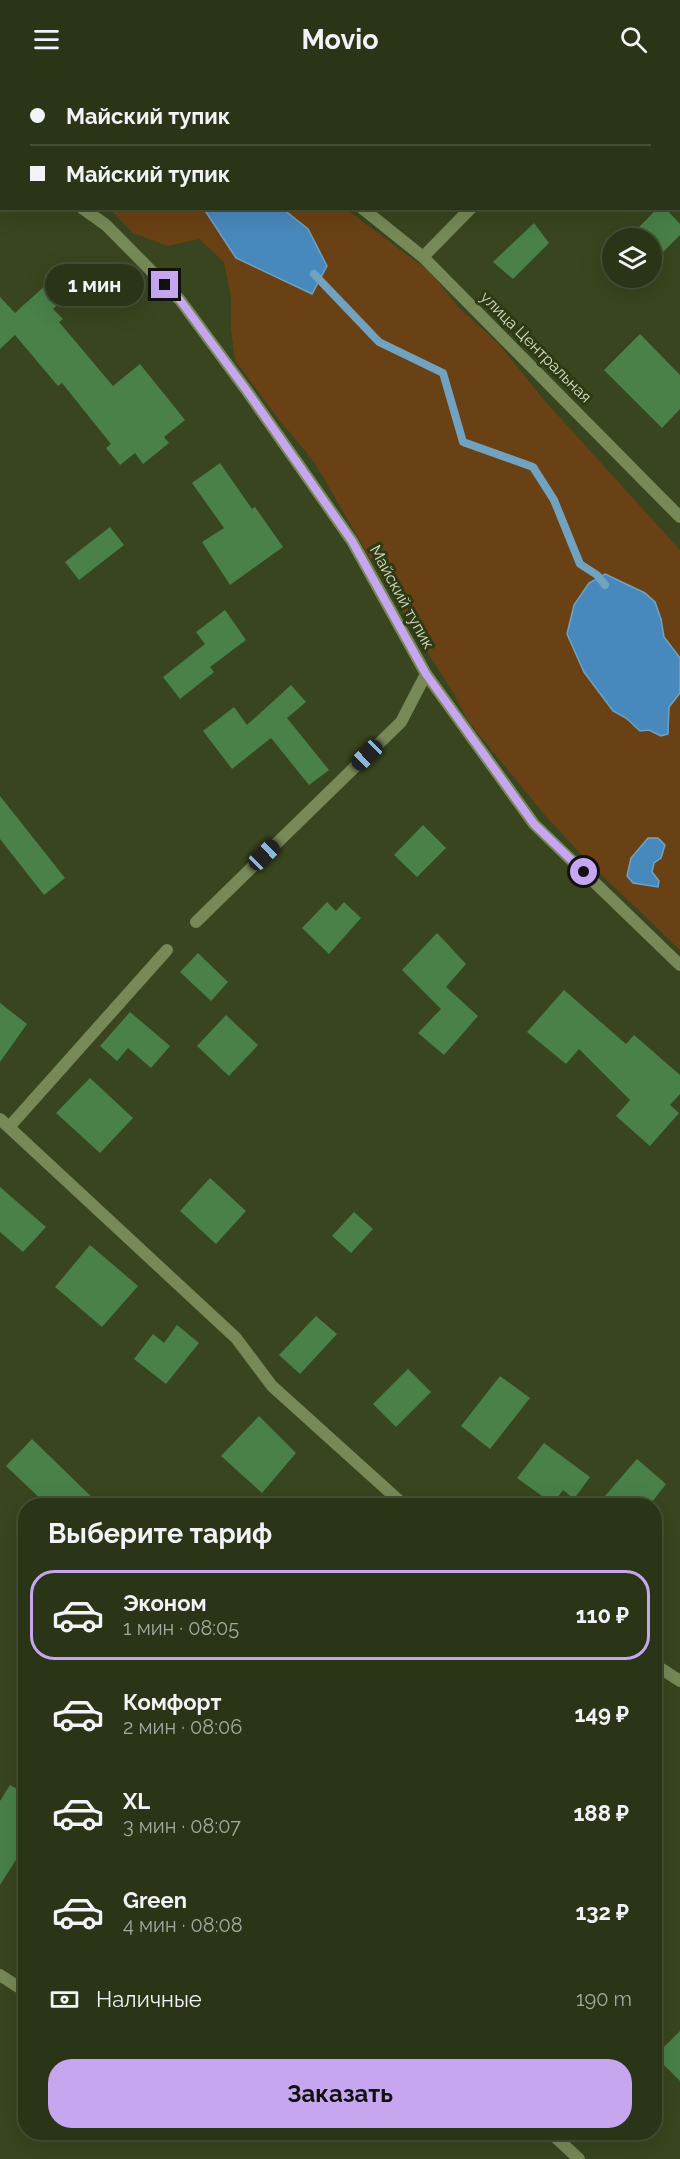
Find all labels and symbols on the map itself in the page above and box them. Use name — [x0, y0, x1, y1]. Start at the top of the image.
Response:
callout: 1 мин — [45, 264, 144, 306]
route end — [151, 271, 178, 298]
street label: улица Центральная — [477, 288, 595, 406]
street label: Майский тупик — [366, 542, 438, 652]
car — [348, 736, 386, 774]
car — [245, 836, 283, 874]
route start — [570, 858, 597, 885]

